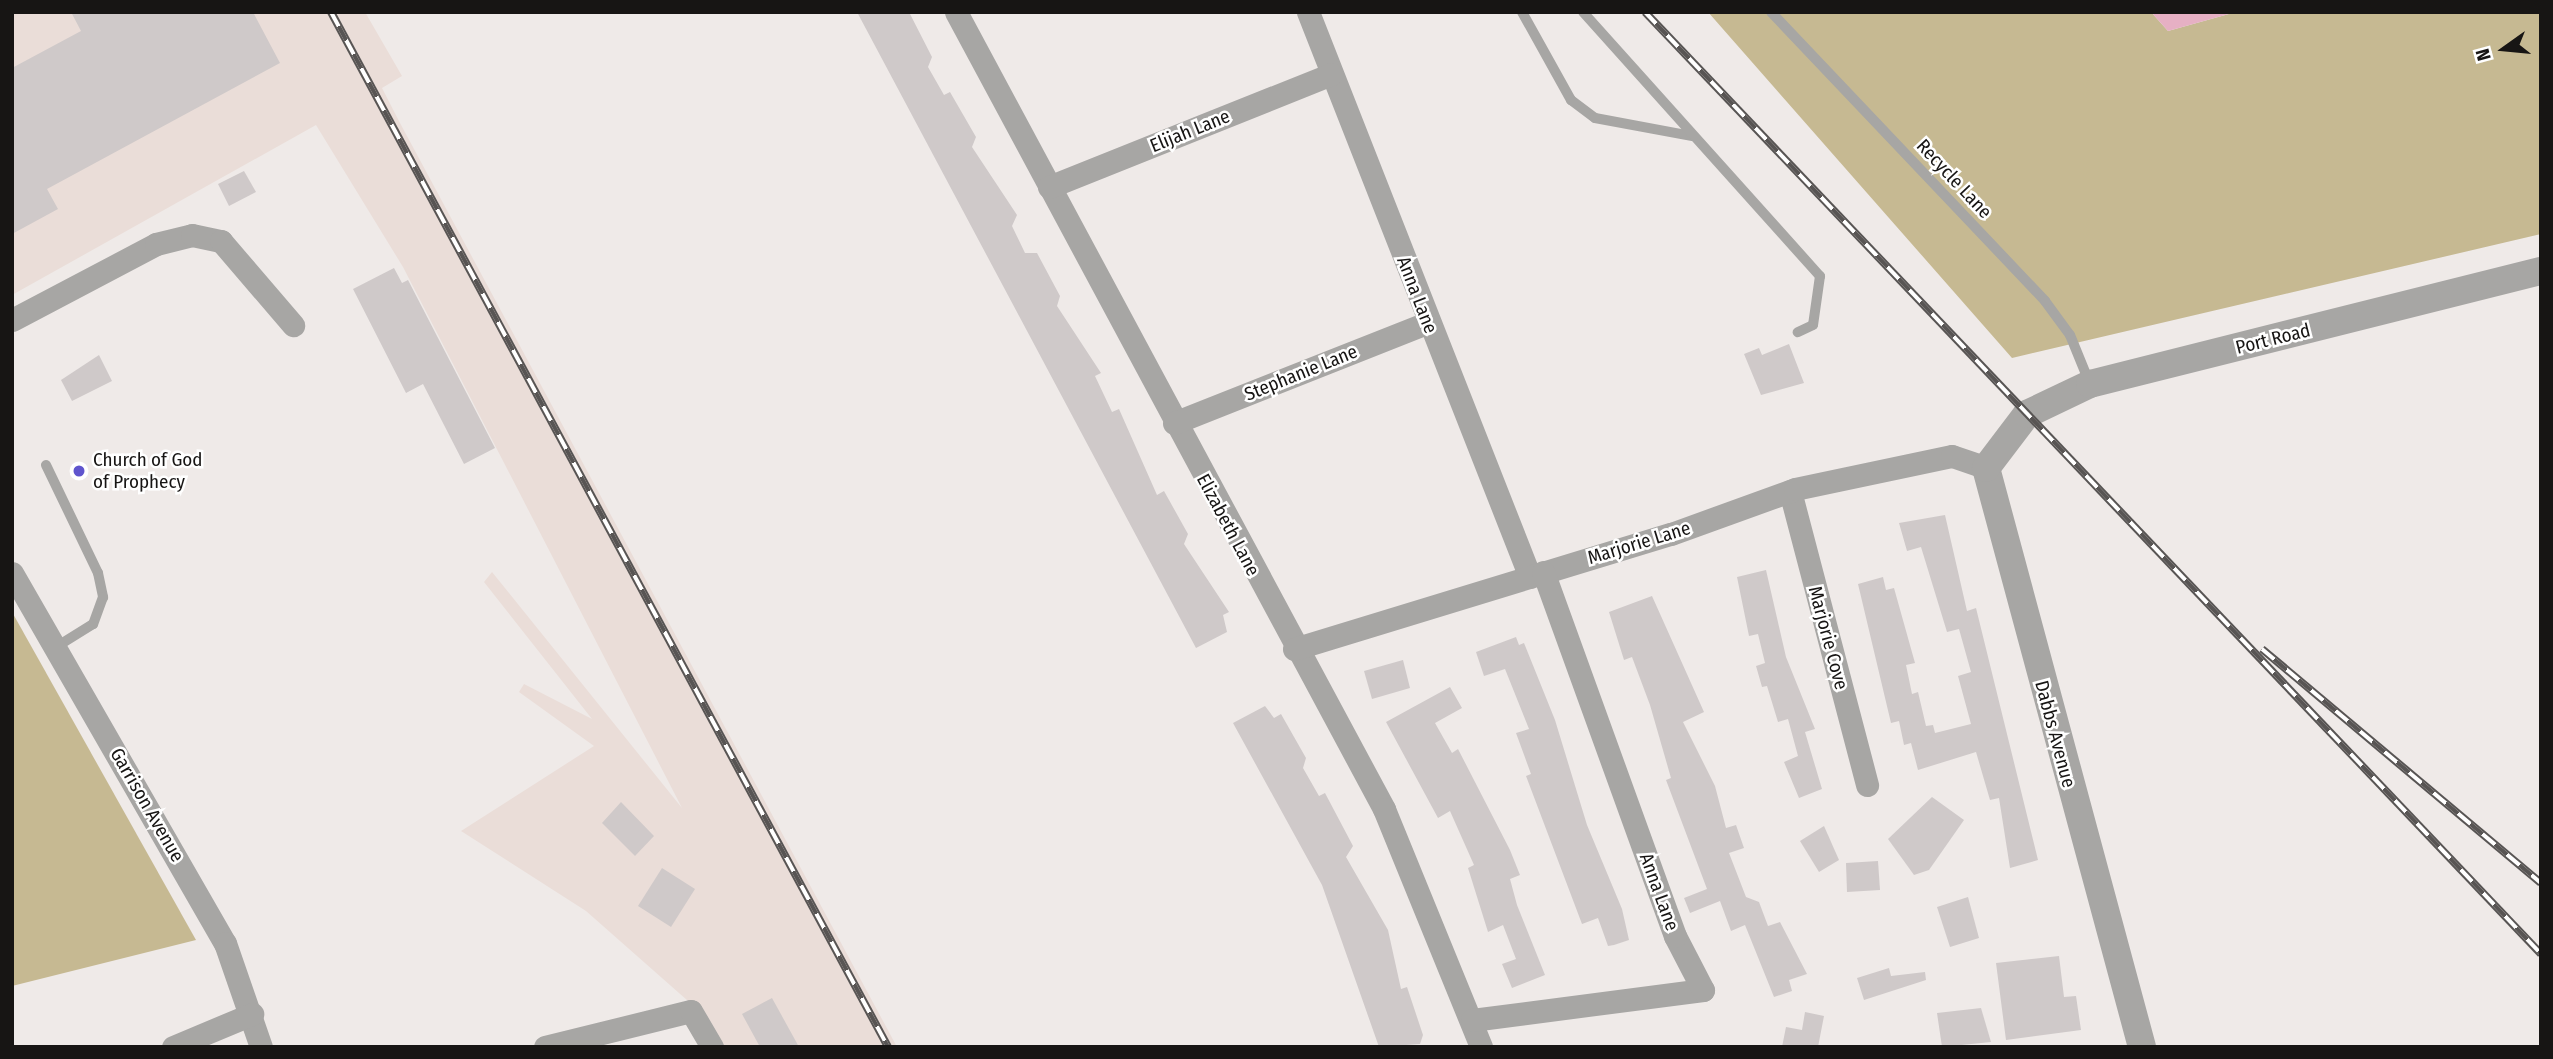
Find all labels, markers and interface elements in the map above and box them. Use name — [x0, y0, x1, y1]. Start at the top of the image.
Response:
north arrow — [2469, 14, 2539, 84]
text: N — [2471, 46, 2496, 63]
street label: Elijah Lane — [1147, 105, 1233, 157]
street label: Recycle Lane — [1912, 135, 1996, 223]
street label: Anna Lane — [1392, 253, 1442, 337]
street label: Port Road — [2233, 319, 2313, 359]
street label: Stephanie Lane — [1241, 340, 1361, 406]
place label: Church of God of Prophecy — [93, 449, 202, 493]
marker: Church of God of Prophecy — [71, 463, 87, 479]
street label: Elizabeth Lane — [1192, 470, 1264, 580]
street label: Marjorie Lane — [1585, 517, 1693, 569]
street label: Marjorie Cove — [1803, 584, 1853, 692]
street label: Dabbs Avenue — [2030, 678, 2080, 790]
street label: Garrison Avenue — [105, 744, 189, 866]
street label: Anna Lane — [1634, 850, 1684, 934]

